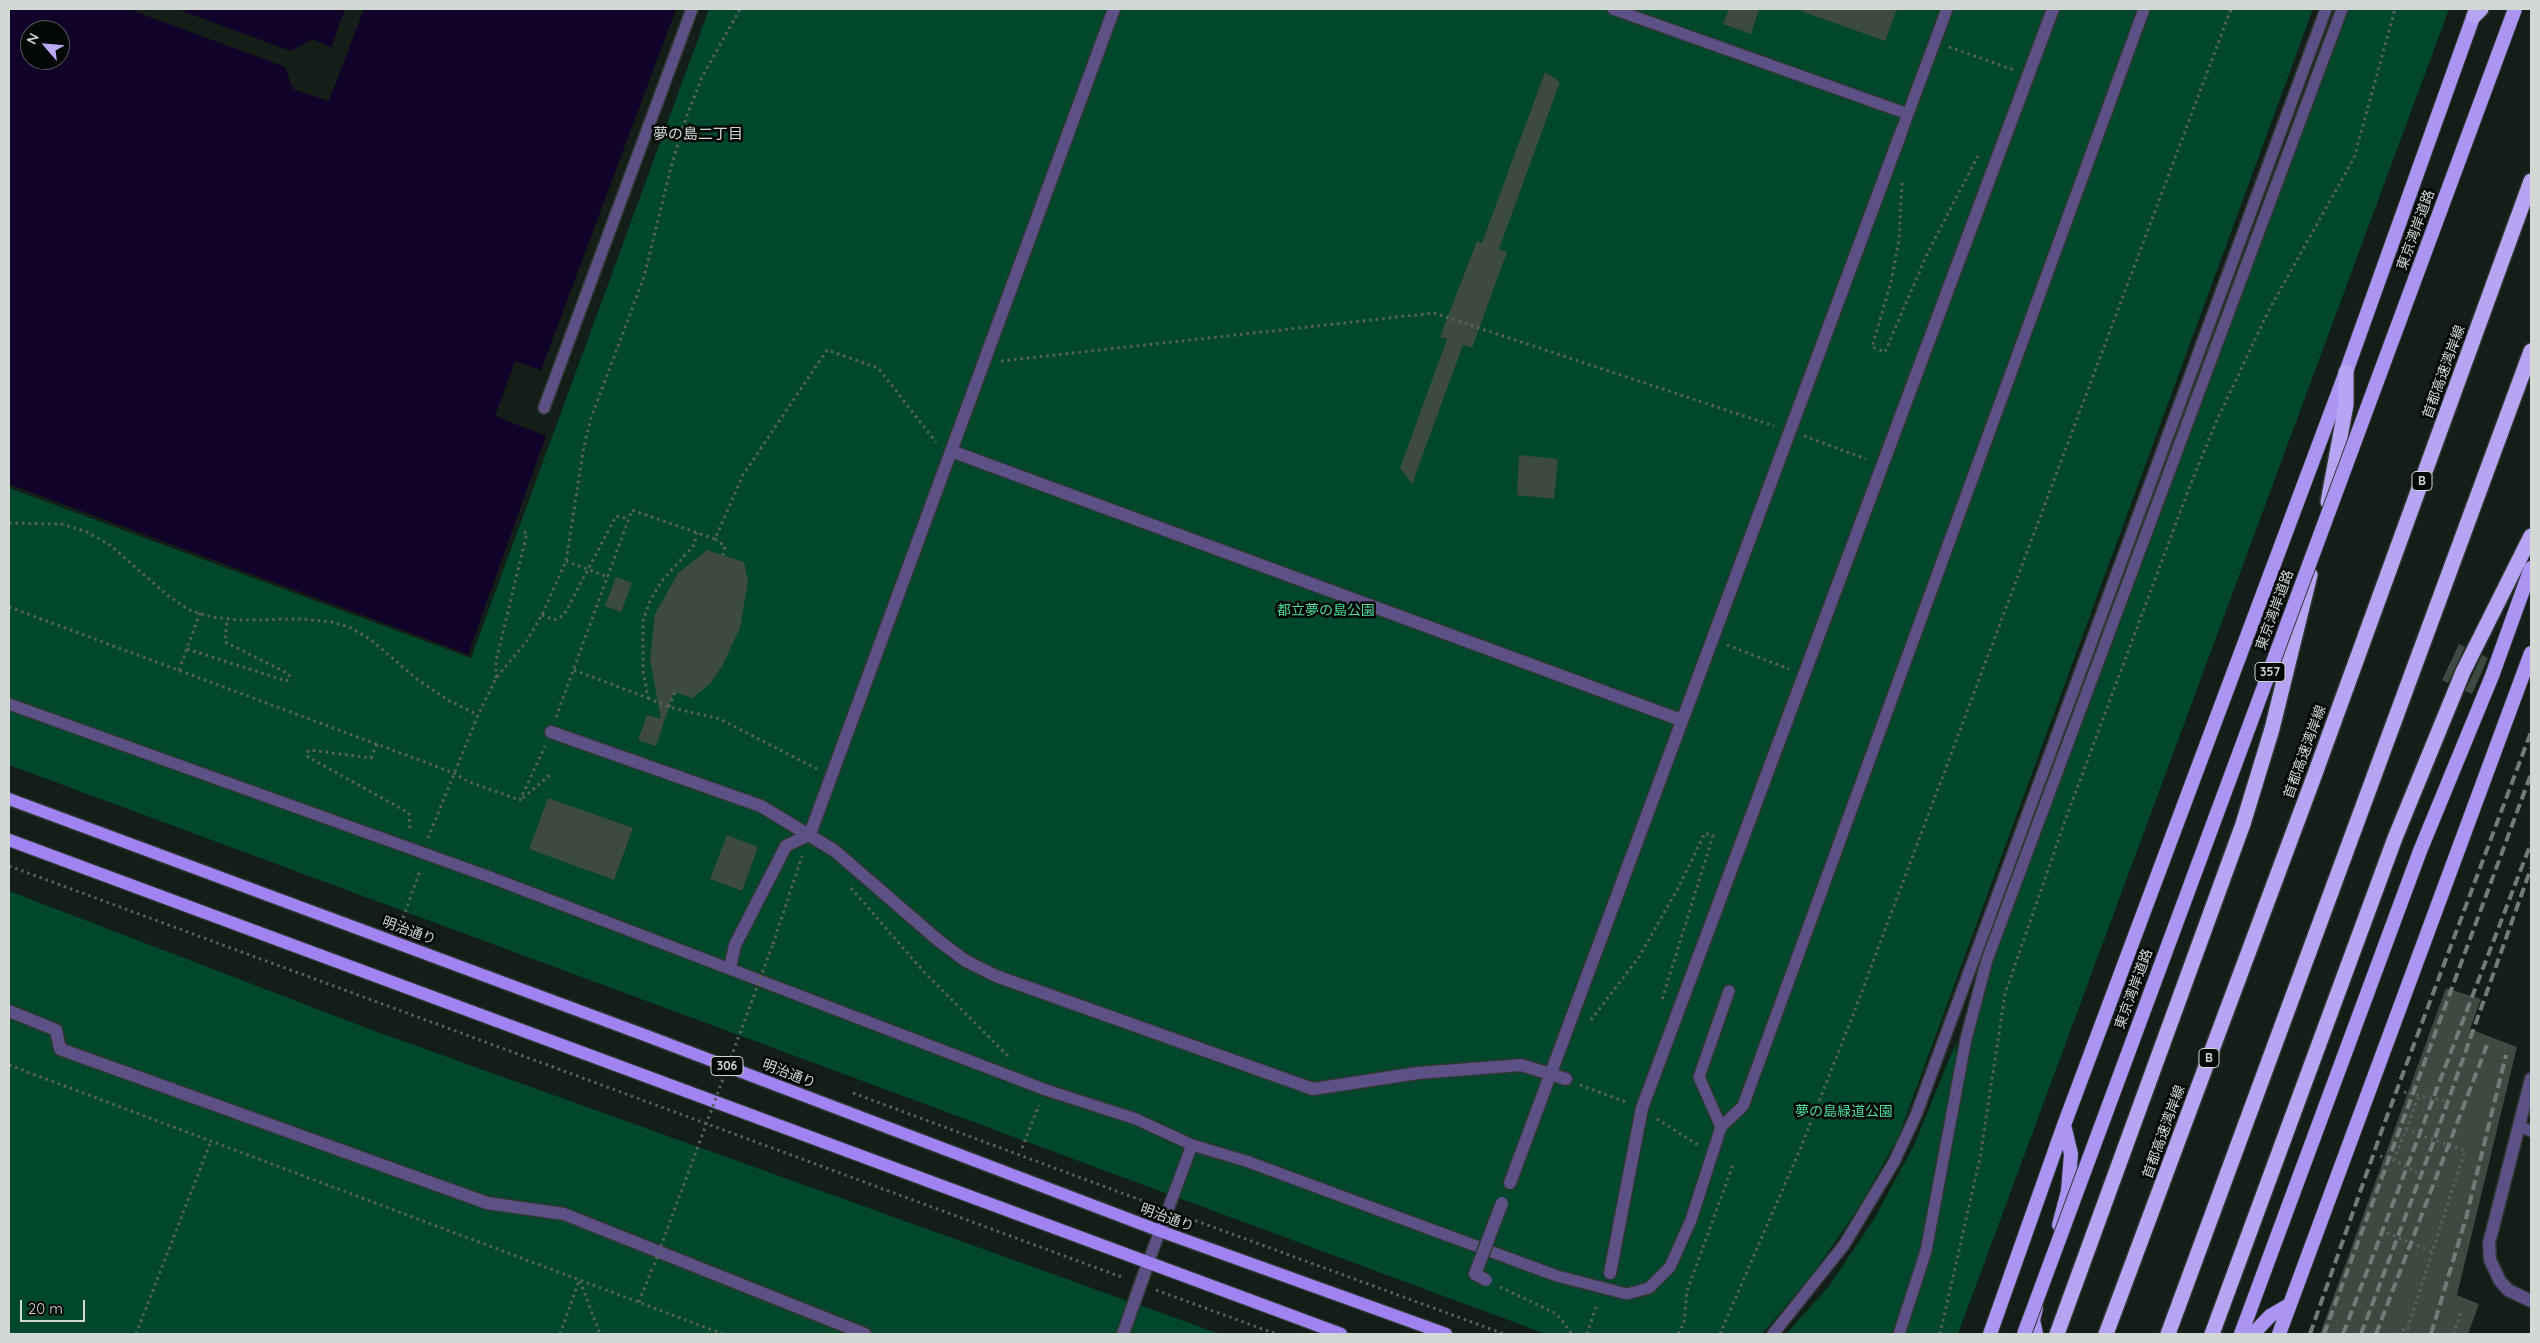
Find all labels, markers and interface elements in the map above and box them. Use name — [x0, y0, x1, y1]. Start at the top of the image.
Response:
north arrow — [20, 20, 70, 70]
text: N — [22, 30, 43, 47]
district label: 夢の島二丁目 — [653, 125, 743, 143]
street label: 東京湾岸道路 — [2394, 188, 2438, 272]
street label: 首都高速湾岸線 — [2419, 323, 2469, 421]
road number: B — [2412, 472, 2432, 491]
street label: 東京湾岸道路 — [2253, 568, 2297, 652]
park label: 都立夢の島公園 — [1277, 603, 1375, 619]
road number: 357 — [2255, 662, 2285, 682]
street label: 首都高速湾岸線 — [2280, 703, 2330, 801]
street label: 明治通り — [380, 914, 438, 948]
street label: 東京湾岸道路 — [2112, 947, 2156, 1031]
road number: B — [2199, 1048, 2219, 1068]
road number: 306 — [711, 1056, 743, 1076]
street label: 明治通り — [760, 1056, 818, 1092]
street label: 首都高速湾岸線 — [2139, 1083, 2189, 1181]
park label: 夢の島緑道公園 — [1795, 1104, 1893, 1120]
street label: 明治通り — [1138, 1201, 1196, 1235]
scale bar — [22, 1290, 88, 1322]
text: 20 m — [28, 1299, 63, 1318]

